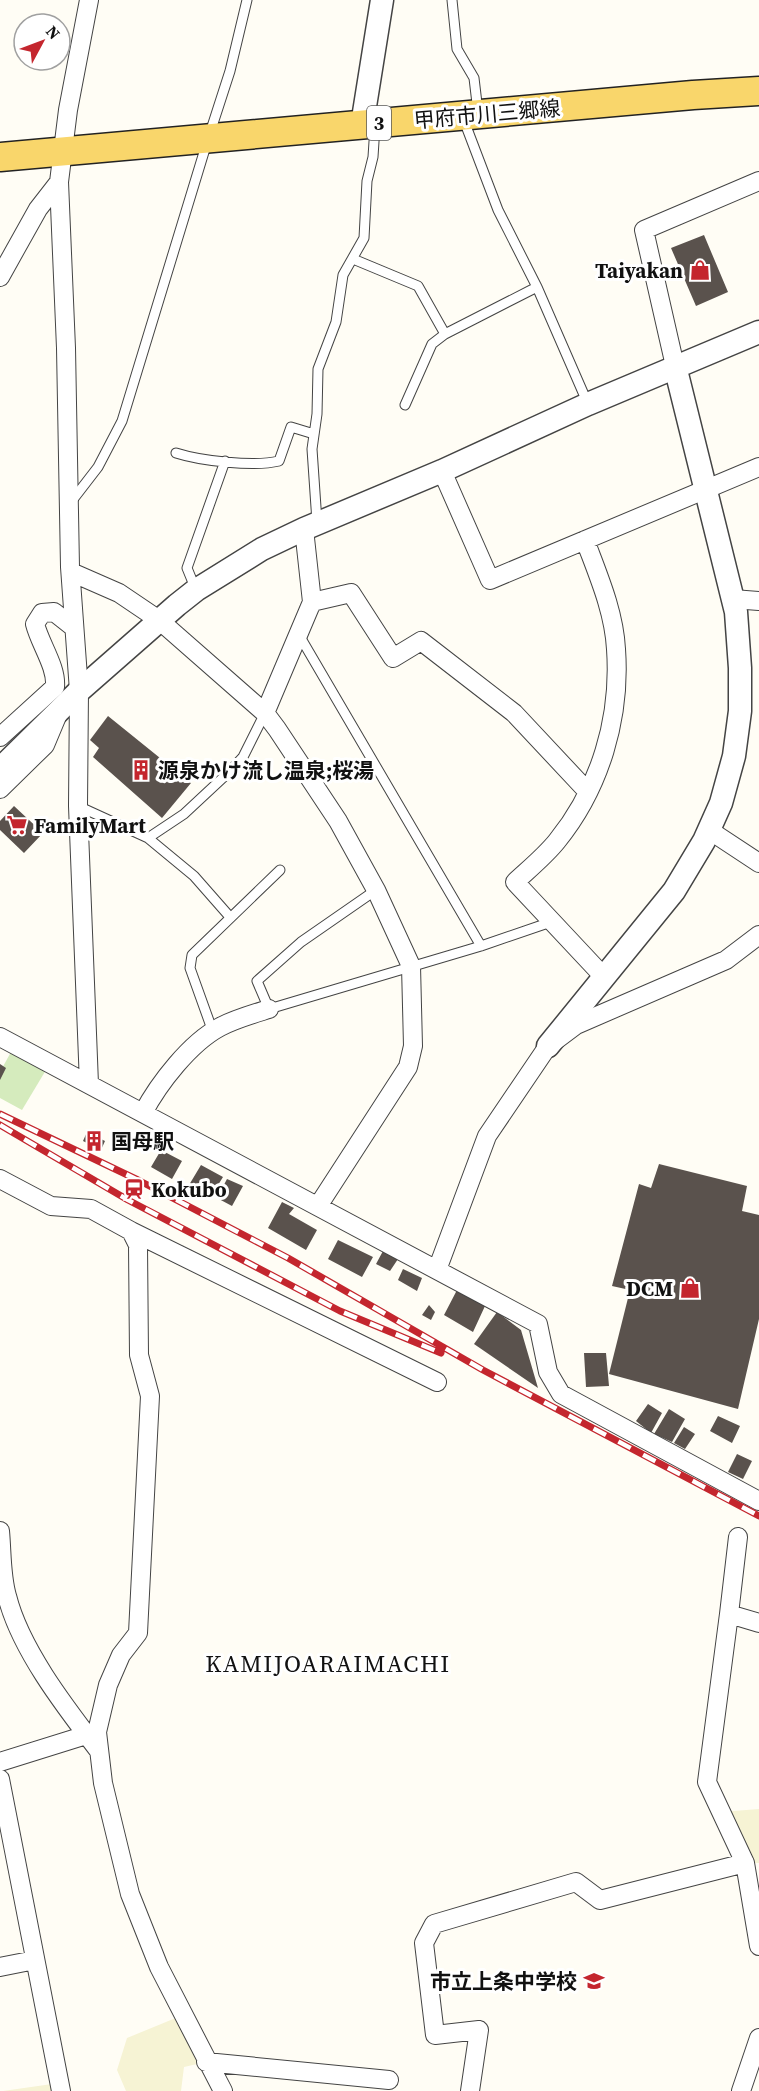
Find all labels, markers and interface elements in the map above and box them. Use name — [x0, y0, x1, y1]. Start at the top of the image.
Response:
north arrow — [12, 12, 72, 72]
text: N — [41, 21, 66, 44]
street label: 甲府市川三郷線 — [413, 93, 561, 135]
road number: 3 — [367, 106, 391, 140]
place label: Taiyakan — [595, 256, 683, 285]
shop icon: Taiyakan — [688, 258, 712, 282]
place label: 源泉かけ流し温泉;桜湯 — [158, 756, 374, 785]
building icon: 源泉かけ流し温泉;桜湯 — [129, 758, 153, 782]
place label: FamilyMart — [34, 811, 146, 840]
supermarket icon: FamilyMart — [5, 813, 29, 837]
place label: 国母駅 — [111, 1127, 174, 1156]
building icon: 国母駅 — [82, 1129, 106, 1153]
place label: Kokubo — [151, 1175, 227, 1204]
station icon: Kokubo — [122, 1177, 146, 1201]
place label: DCM — [626, 1274, 673, 1303]
shop icon: DCM — [678, 1276, 702, 1300]
district label: KAMIJOARAIMACHI — [205, 1647, 451, 1680]
place label: 市立上条中学校 — [430, 1967, 577, 1996]
school or university icon: 市立上条中学校 — [582, 1969, 606, 1993]

